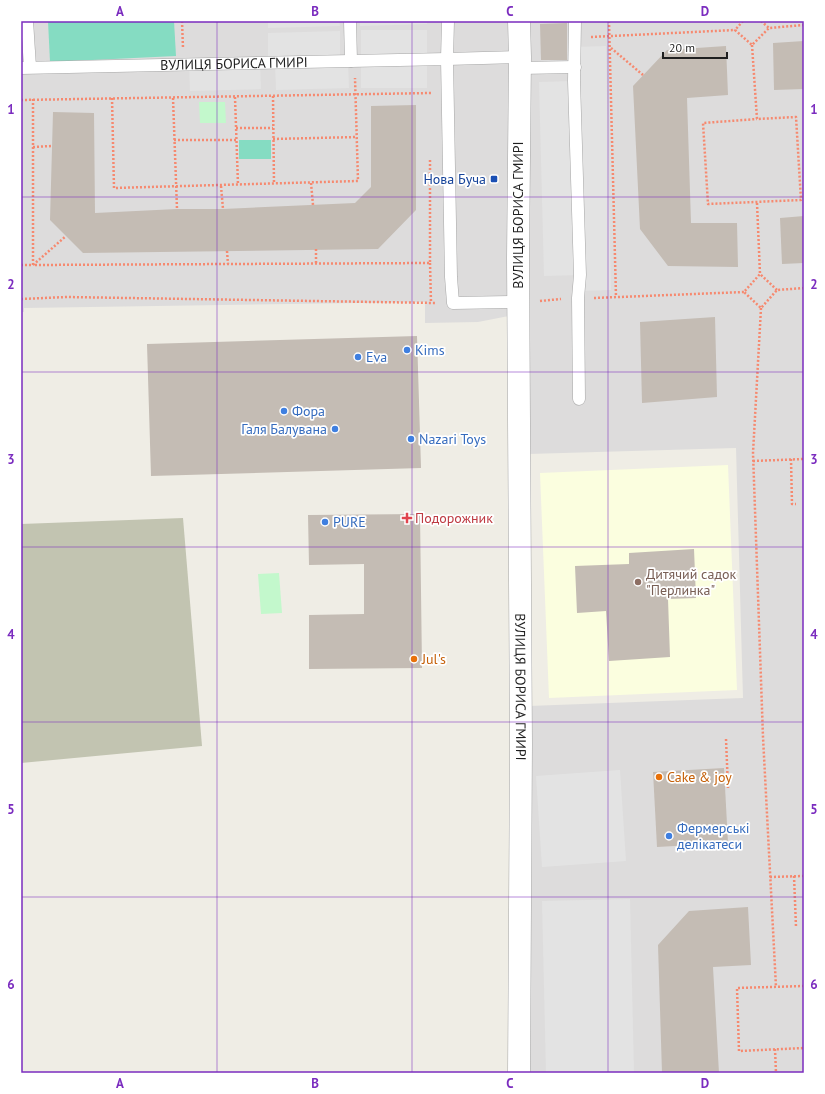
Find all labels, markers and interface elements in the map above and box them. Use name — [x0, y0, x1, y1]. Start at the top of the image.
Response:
text: A — [116, 3, 124, 20]
text: B — [311, 3, 319, 20]
text: C — [506, 3, 514, 20]
text: D — [701, 3, 709, 20]
scale bar — [663, 34, 727, 60]
text: 20 m — [669, 40, 695, 55]
street label: ВУЛИЦЯ БОРИСА ГМИРІ — [160, 53, 308, 74]
text: 1 — [7, 101, 15, 118]
text: 1 — [810, 101, 818, 118]
street label: ВУЛИЦЯ БОРИСА ГМИРІ — [509, 141, 527, 289]
place label: Нова Буча — [423, 170, 486, 188]
marker: Нова Буча — [489, 174, 499, 184]
text: 2 — [7, 276, 15, 293]
text: 2 — [810, 276, 818, 293]
place label: Kims — [415, 341, 445, 359]
marker: Kims — [402, 345, 412, 355]
place label: Eva — [366, 348, 387, 366]
marker: Eva — [353, 352, 363, 362]
place label: Фора — [292, 402, 325, 420]
marker: Фора — [279, 406, 289, 416]
place label: Галя Балувана — [241, 420, 327, 438]
marker: Галя Балувана — [330, 424, 340, 434]
place label: Nazari Toys — [419, 430, 486, 448]
marker: Nazari Toys — [406, 434, 416, 444]
text: 3 — [7, 451, 15, 468]
text: 3 — [810, 451, 818, 468]
place label: Подорожник — [415, 509, 493, 527]
place label: PURE — [333, 513, 366, 531]
marker: Подорожник — [402, 513, 412, 523]
marker: PURE — [320, 517, 330, 527]
place label: Дитячий садок "Перлинка" — [646, 565, 736, 599]
marker: Дитячий садок "Перлинка" — [633, 577, 643, 587]
street label: ВУЛИЦЯ БОРИСА ГМИРІ — [511, 613, 530, 761]
text: 4 — [7, 626, 15, 643]
text: 4 — [810, 626, 818, 643]
place label: Jul's — [421, 650, 446, 668]
marker: Jul's — [409, 654, 419, 664]
place label: Cake & joy — [667, 768, 732, 786]
marker: Cake & joy — [654, 772, 664, 782]
text: 5 — [7, 801, 15, 818]
text: 5 — [810, 801, 818, 818]
place label: Фермерські делікатеси — [677, 819, 750, 853]
marker: Фермерські делікатеси — [664, 831, 674, 841]
text: 6 — [7, 976, 15, 993]
text: 6 — [810, 976, 818, 993]
text: A — [116, 1075, 124, 1092]
text: B — [311, 1075, 319, 1092]
text: C — [506, 1075, 514, 1092]
text: D — [701, 1075, 709, 1092]

